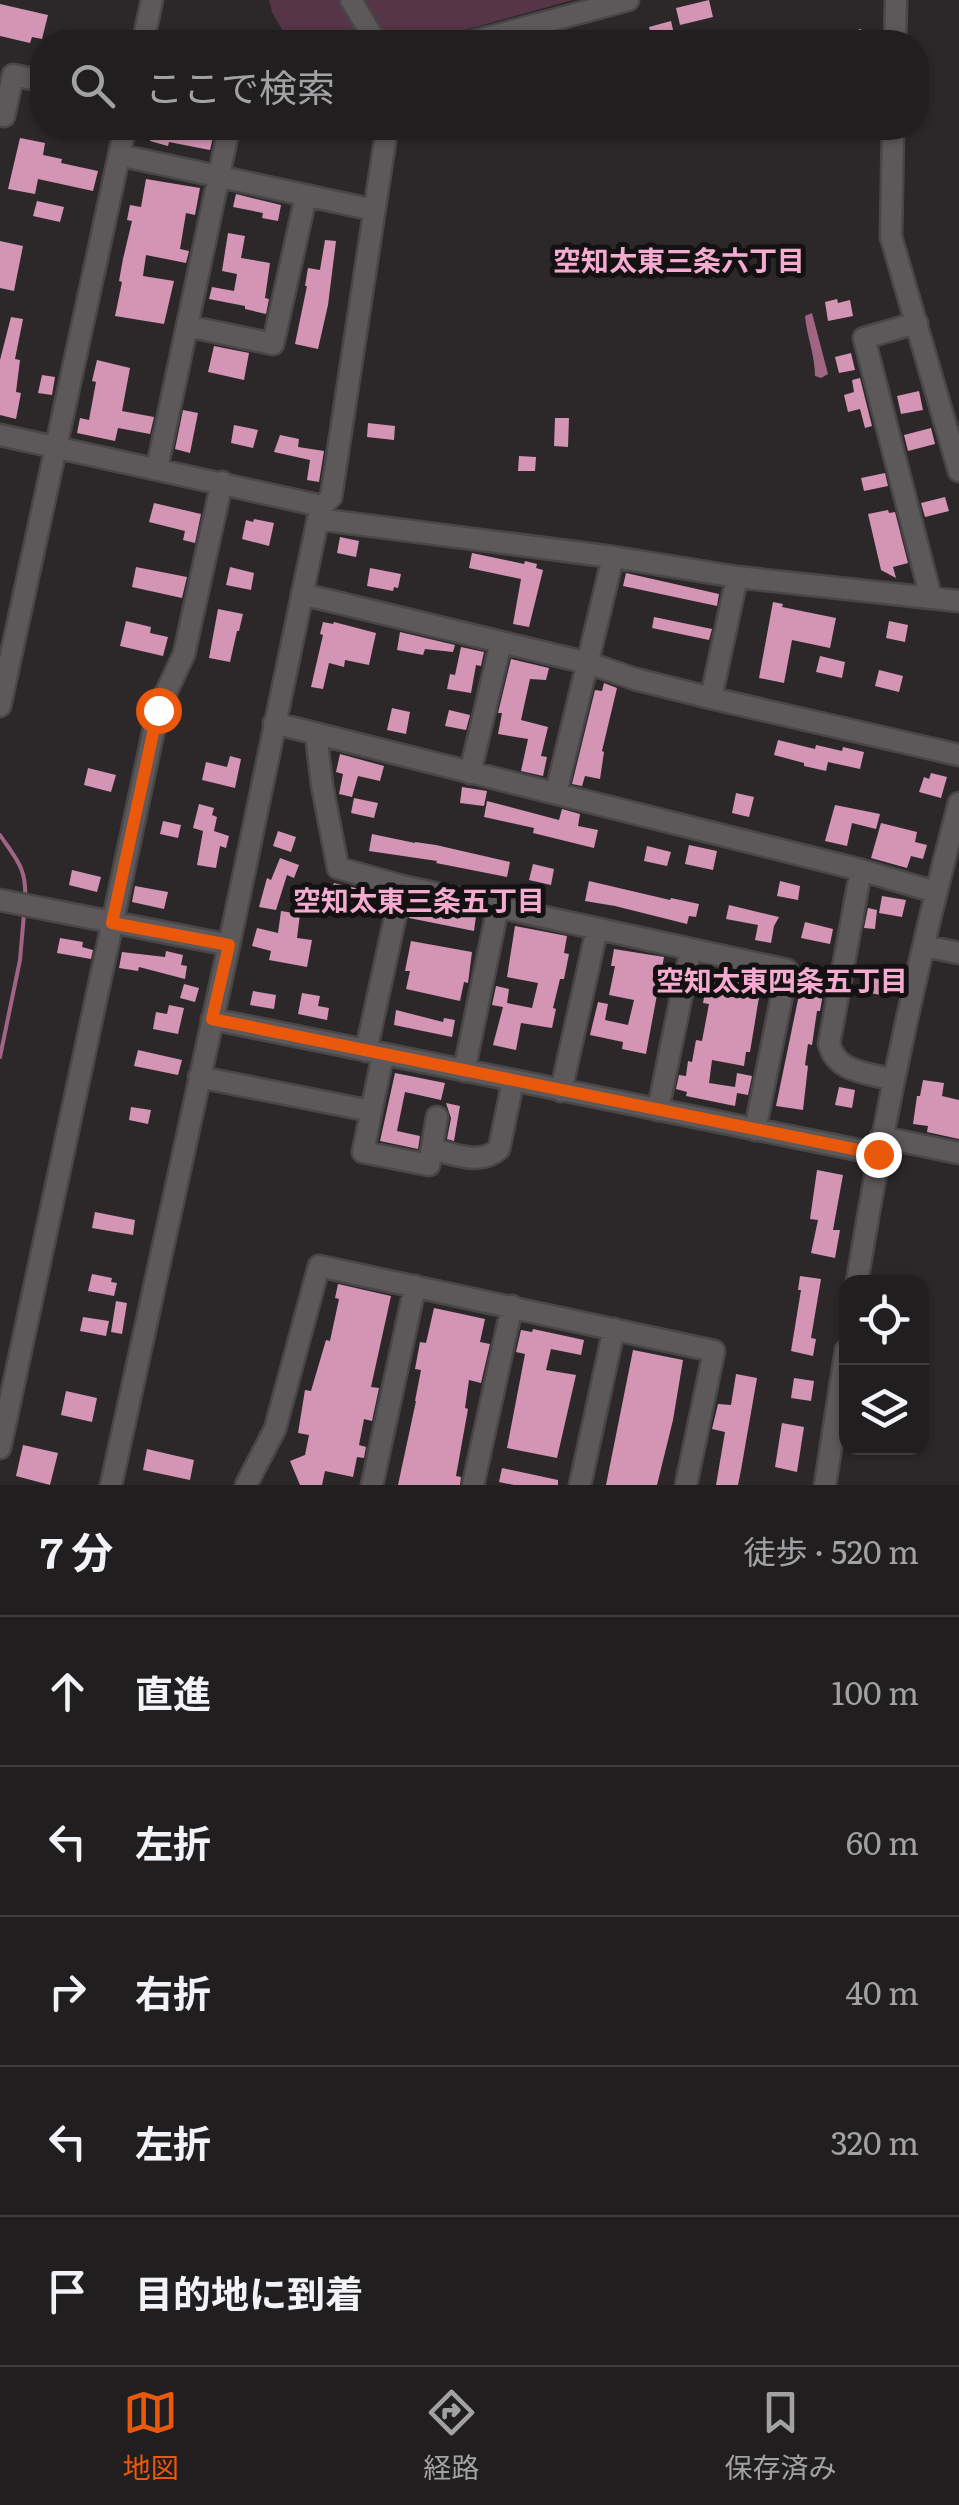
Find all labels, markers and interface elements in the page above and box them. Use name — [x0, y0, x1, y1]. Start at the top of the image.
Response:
search box — [30, 30, 929, 140]
text: ここで検索 — [145, 57, 335, 114]
icon: search — [65, 58, 120, 113]
district label: 空知太東三条六丁目 — [553, 238, 805, 280]
route start — [136, 688, 182, 734]
district label: 空知太東三条五丁目 — [293, 878, 545, 920]
district label: 空知太東四条五丁目 — [656, 958, 908, 1000]
route end — [856, 1132, 902, 1178]
map controls — [839, 1275, 929, 1455]
button: locate — [839, 1275, 929, 1365]
button: layers — [839, 1365, 929, 1455]
text: 7 分 — [40, 1519, 113, 1581]
text: 徒歩 · 520 m — [743, 1526, 919, 1574]
text: 直進 — [135, 1663, 211, 1720]
icon: ahead — [40, 1664, 95, 1719]
text: 100 m — [832, 1667, 919, 1715]
text: 左折 — [135, 1813, 211, 1870]
icon: left — [40, 1814, 95, 1869]
text: 60 m — [846, 1817, 919, 1865]
text: 右折 — [135, 1963, 211, 2020]
icon: right — [40, 1964, 95, 2019]
text: 40 m — [845, 1967, 919, 2015]
text: 左折 — [135, 2113, 211, 2170]
icon: left — [40, 2114, 95, 2169]
text: 320 m — [830, 2117, 919, 2165]
text: 目的地に到着 — [135, 2263, 363, 2320]
icon: arrive — [40, 2264, 95, 2319]
tab: 地図 — [122, 2385, 179, 2487]
tab: 経路 — [423, 2385, 480, 2487]
tab: 保存済み — [724, 2385, 837, 2487]

